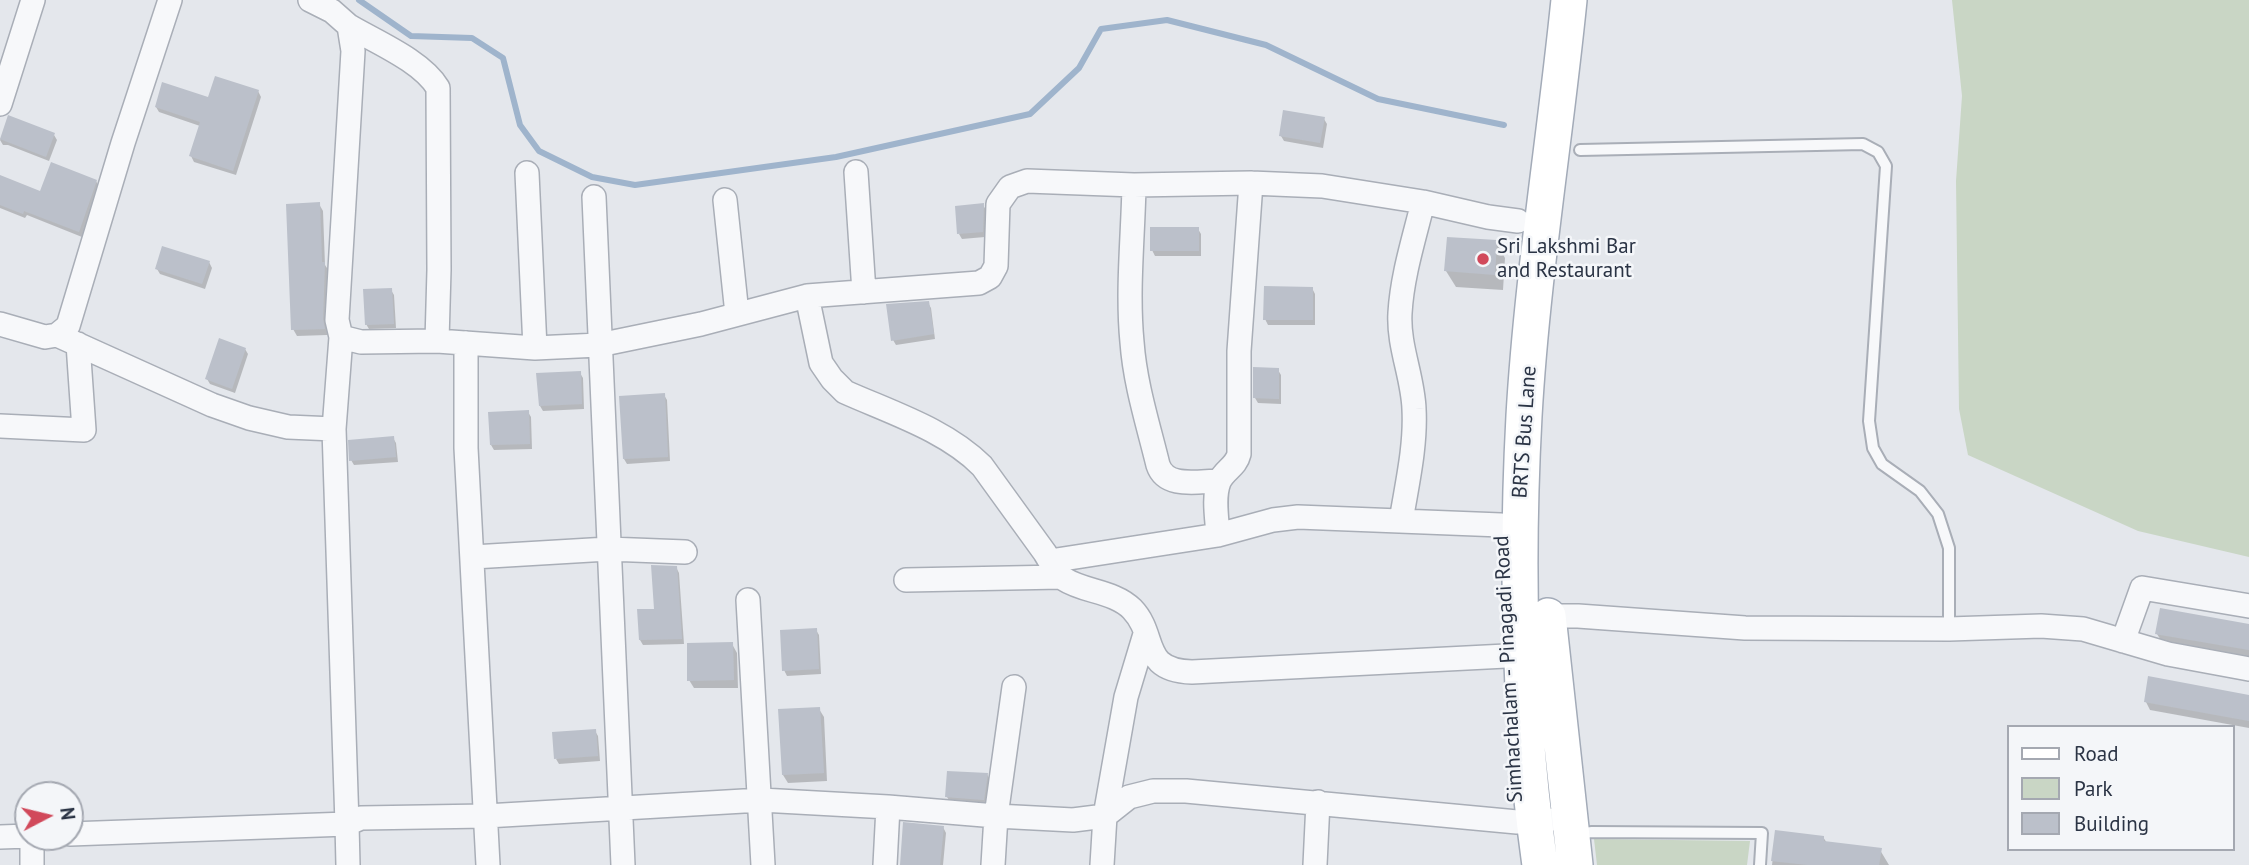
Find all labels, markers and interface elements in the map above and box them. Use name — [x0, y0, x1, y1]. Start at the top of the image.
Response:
place label: Sri Lakshmi Bar and Restaurant — [1497, 234, 1636, 284]
marker: Sri Lakshmi Bar and Restaurant — [1475, 251, 1491, 267]
street label: BRTS Bus Lane — [1508, 365, 1542, 499]
street label: Simhachalam - Pinagadi Road — [1489, 535, 1529, 803]
legend — [2008, 725, 2235, 851]
text: Road — [2074, 740, 2118, 767]
text: Park — [2074, 775, 2113, 802]
north arrow — [14, 781, 84, 851]
text: N — [55, 806, 81, 821]
text: Building — [2074, 810, 2149, 837]

